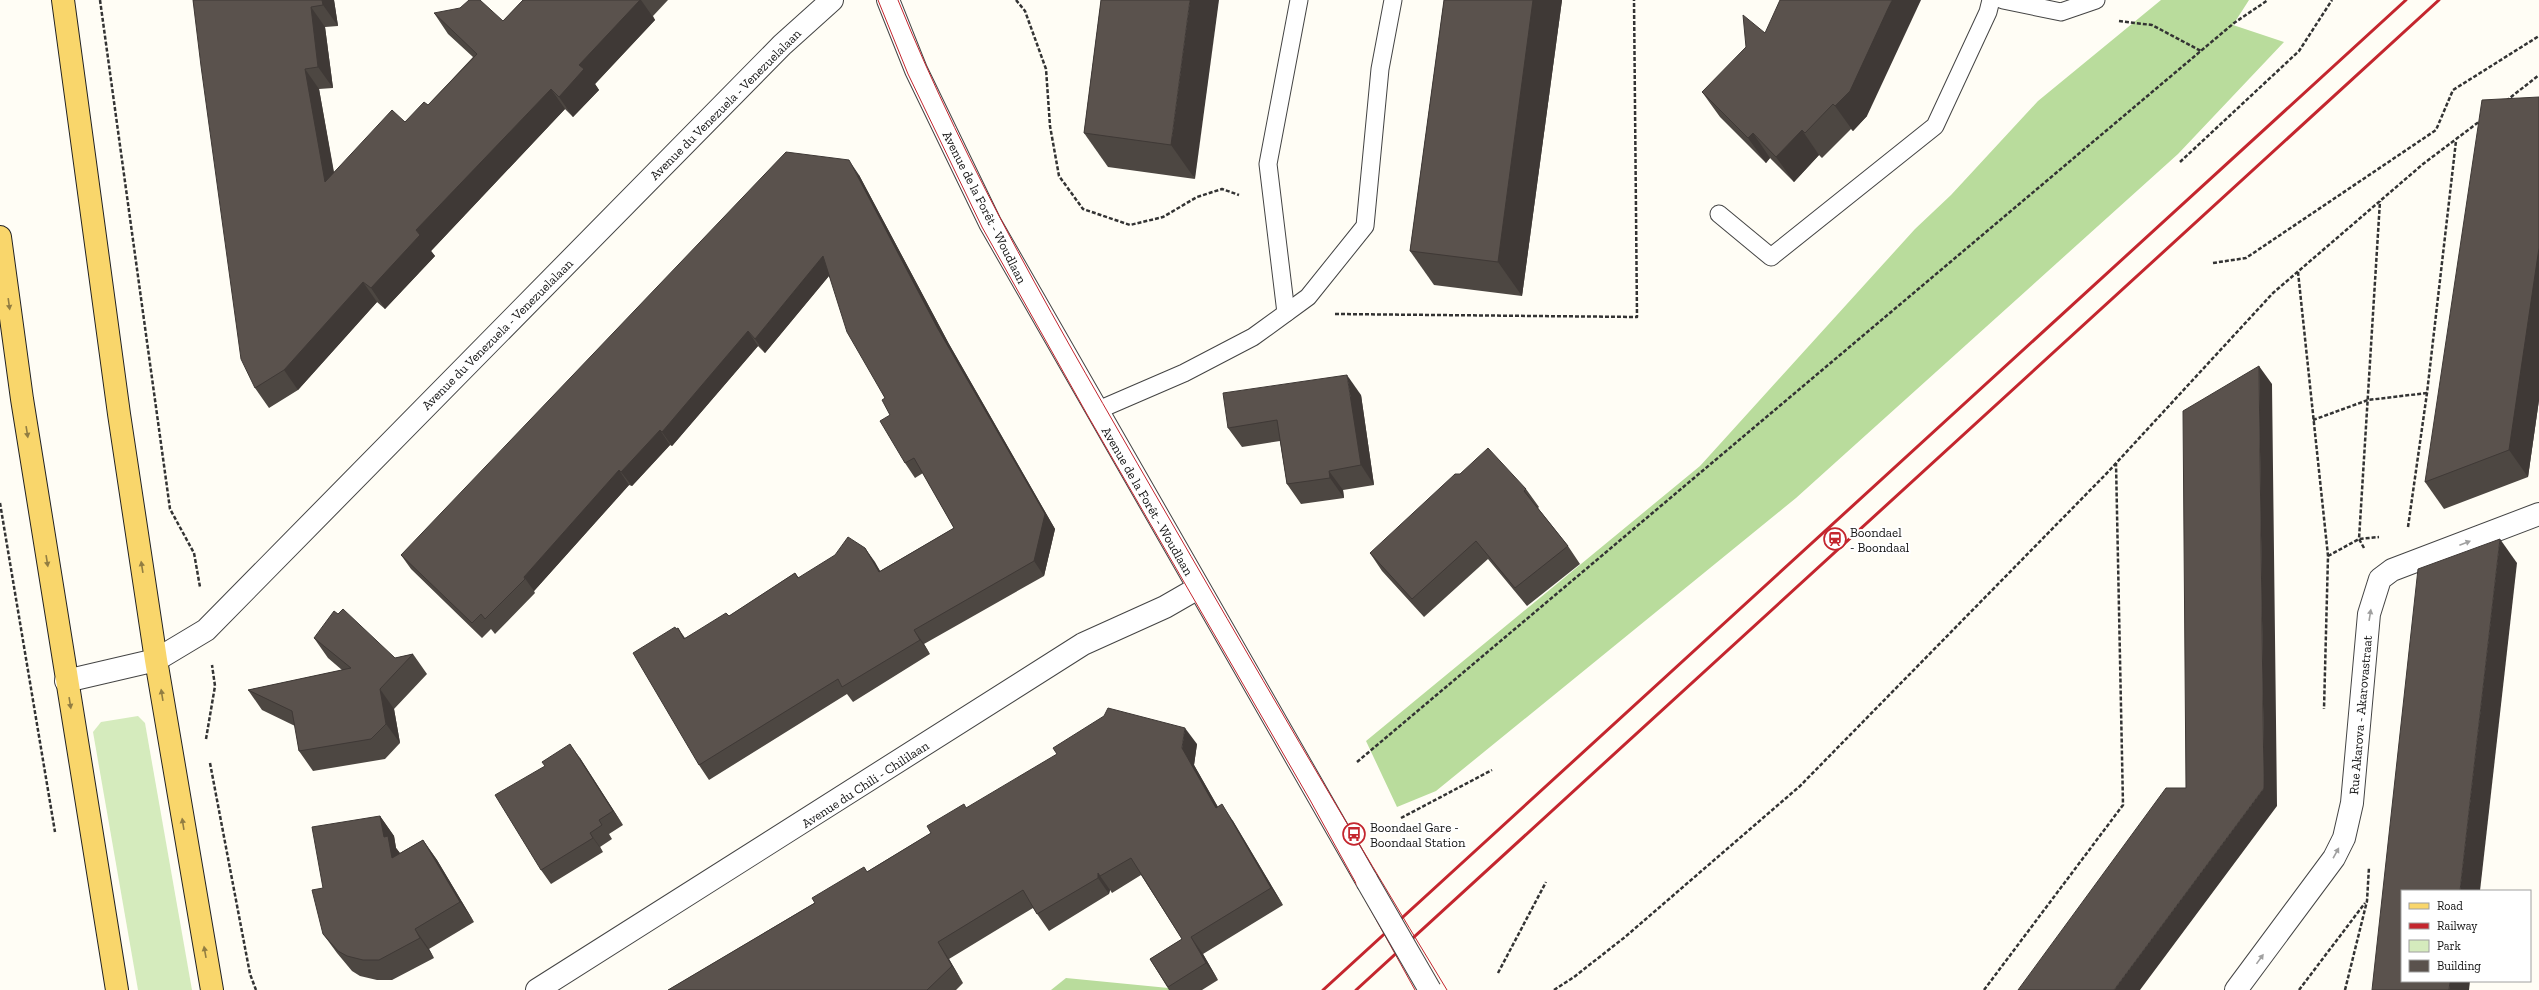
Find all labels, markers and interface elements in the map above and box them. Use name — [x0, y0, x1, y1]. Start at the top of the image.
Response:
street label: Avenue du Venezuela - Venezuelalaan — [647, 25, 804, 183]
street label: Avenue de la Forêt - Woudlaan — [939, 128, 1030, 286]
street label: Avenue du Venezuela - Venezuelalaan — [419, 255, 576, 413]
one-way arrow — [6, 298, 12, 310]
street label: Avenue de la Forêt - Woudlaan — [1099, 424, 1197, 579]
one-way arrow — [24, 426, 30, 439]
place label: Boondael - Boondaal — [1850, 525, 1910, 555]
station icon: Boondael - Boondaal — [1822, 526, 1848, 552]
one-way arrow — [2459, 540, 2471, 546]
one-way arrow — [44, 555, 50, 567]
one-way arrow — [139, 561, 145, 573]
one-way arrow — [2367, 609, 2373, 621]
street label: Rue Akarova - Akarovastraat — [2346, 635, 2375, 795]
one-way arrow — [159, 689, 165, 701]
one-way arrow — [67, 697, 73, 709]
street label: Avenue du Chili - Chililaan — [799, 737, 932, 831]
one-way arrow — [180, 818, 186, 830]
place label: Boondael Gare - Boondaal Station — [1370, 820, 1466, 850]
bus stop icon: Boondael Gare - Boondaal Station — [1341, 821, 1367, 847]
one-way arrow — [2332, 847, 2339, 859]
legend — [2401, 890, 2531, 982]
text: Road — [2437, 899, 2463, 913]
text: Railway — [2437, 919, 2478, 933]
text: Park — [2437, 939, 2462, 953]
one-way arrow — [202, 946, 208, 958]
one-way arrow — [2255, 953, 2264, 964]
text: Building — [2437, 959, 2481, 973]

